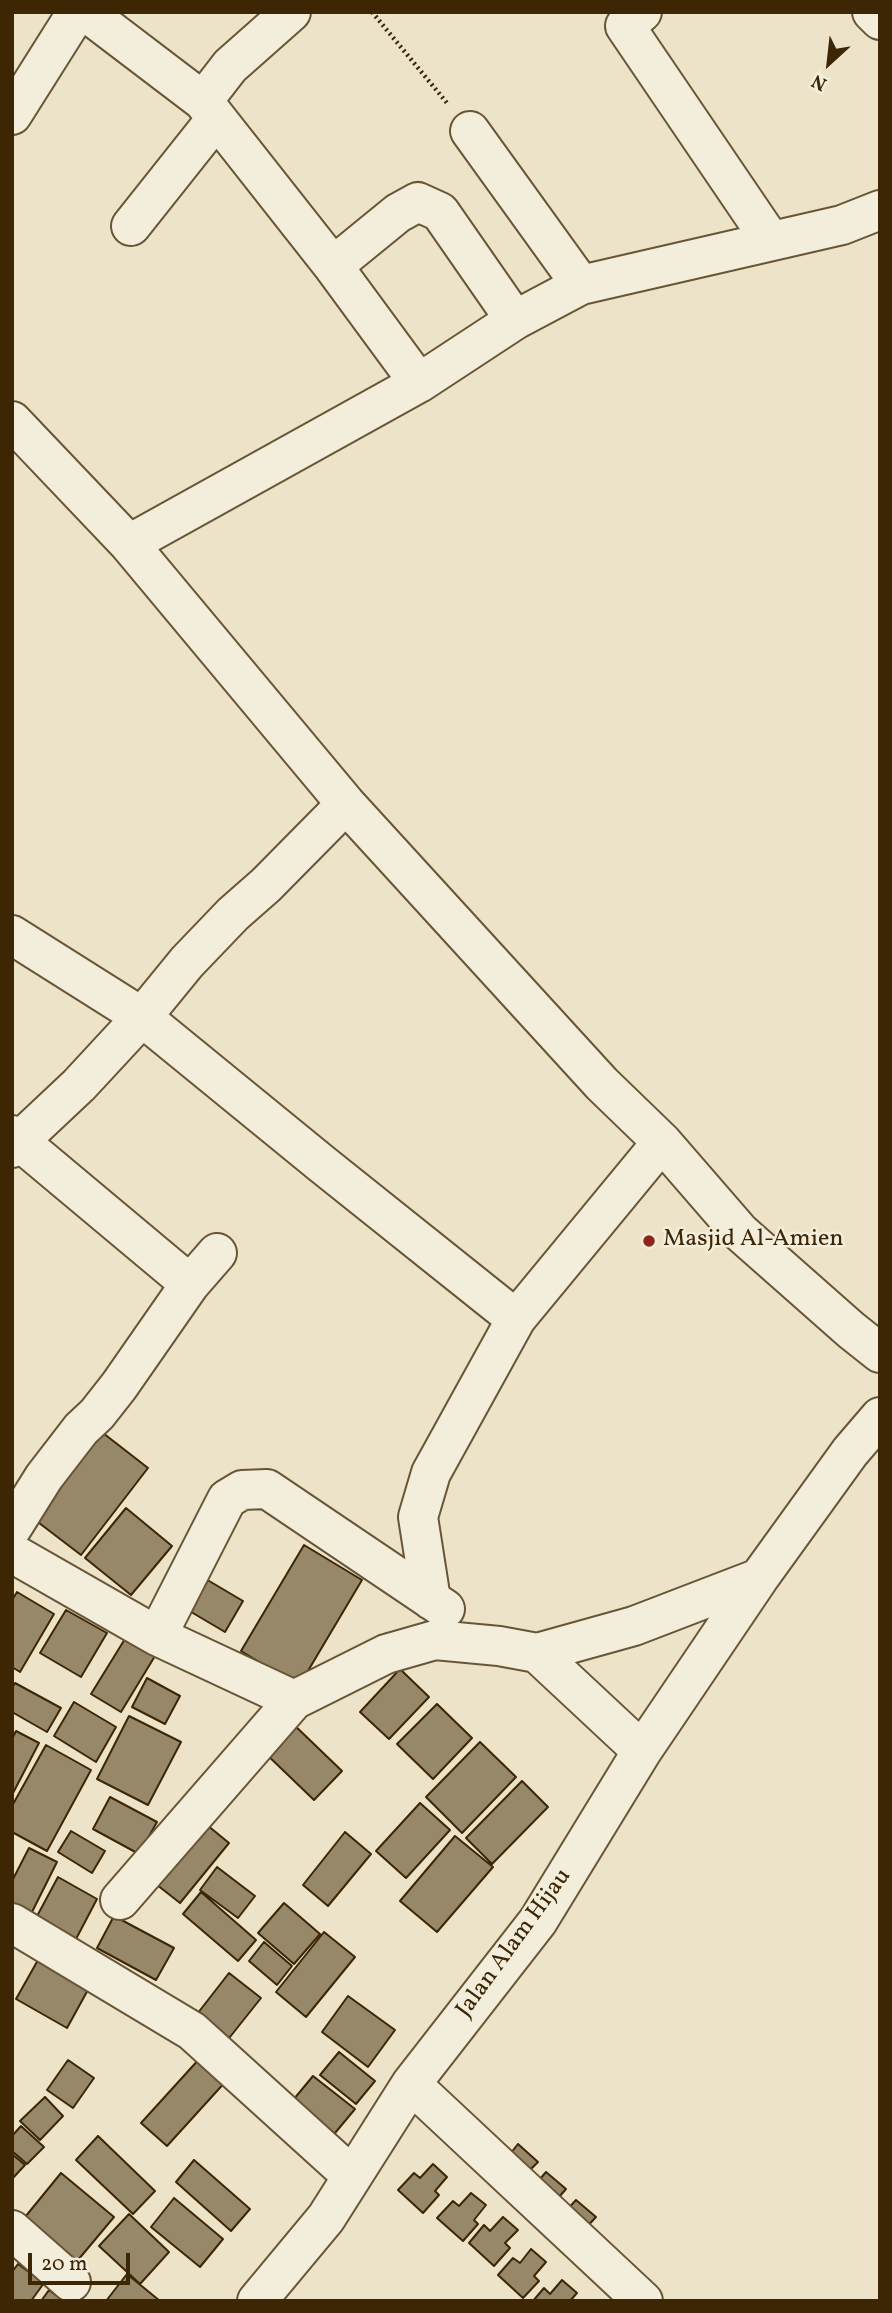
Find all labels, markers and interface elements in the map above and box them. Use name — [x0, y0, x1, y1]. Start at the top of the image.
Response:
north arrow — [794, 28, 864, 98]
text: N — [807, 67, 832, 96]
place label: Masjid Al-Amien — [663, 1227, 844, 1255]
marker: Masjid Al-Amien — [641, 1233, 657, 1249]
street label: Jalan Alam Hijau — [451, 1864, 579, 2024]
scale bar — [32, 2240, 133, 2284]
text: 20 m — [41, 2250, 87, 2279]

